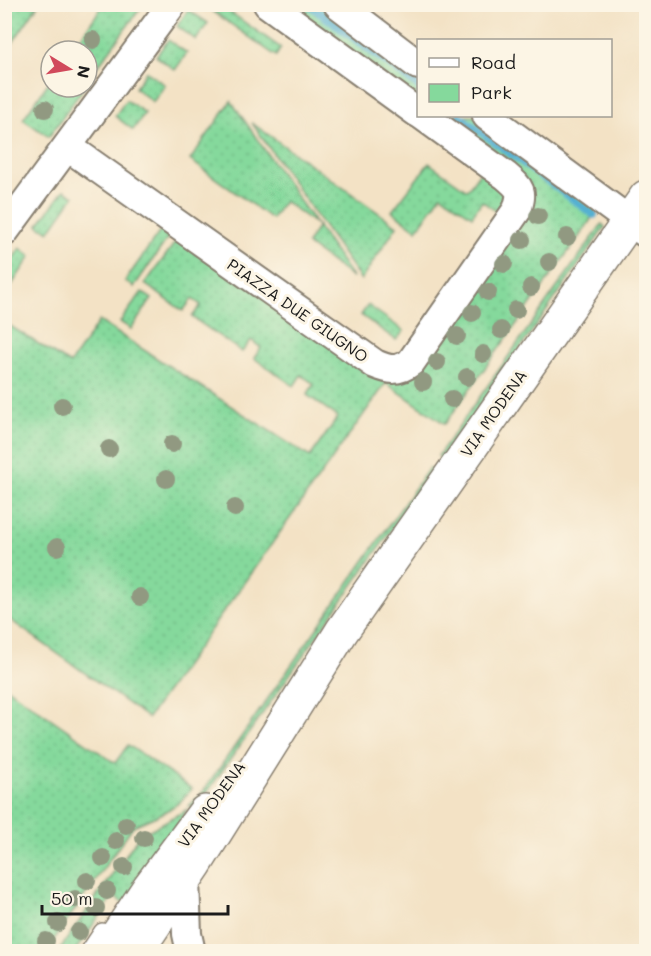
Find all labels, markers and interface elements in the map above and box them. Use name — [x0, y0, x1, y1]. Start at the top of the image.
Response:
north arrow — [39, 39, 99, 99]
legend — [417, 39, 612, 117]
text: Road — [471, 50, 516, 74]
text: N — [73, 64, 96, 80]
text: Park — [471, 80, 512, 104]
street label: PIAZZA DUE GIUGNO — [223, 253, 373, 367]
street label: VIA MODENA — [455, 365, 531, 461]
street label: VIA MODENA — [173, 757, 249, 851]
scale bar — [42, 878, 228, 916]
text: 50 m — [51, 886, 93, 910]

